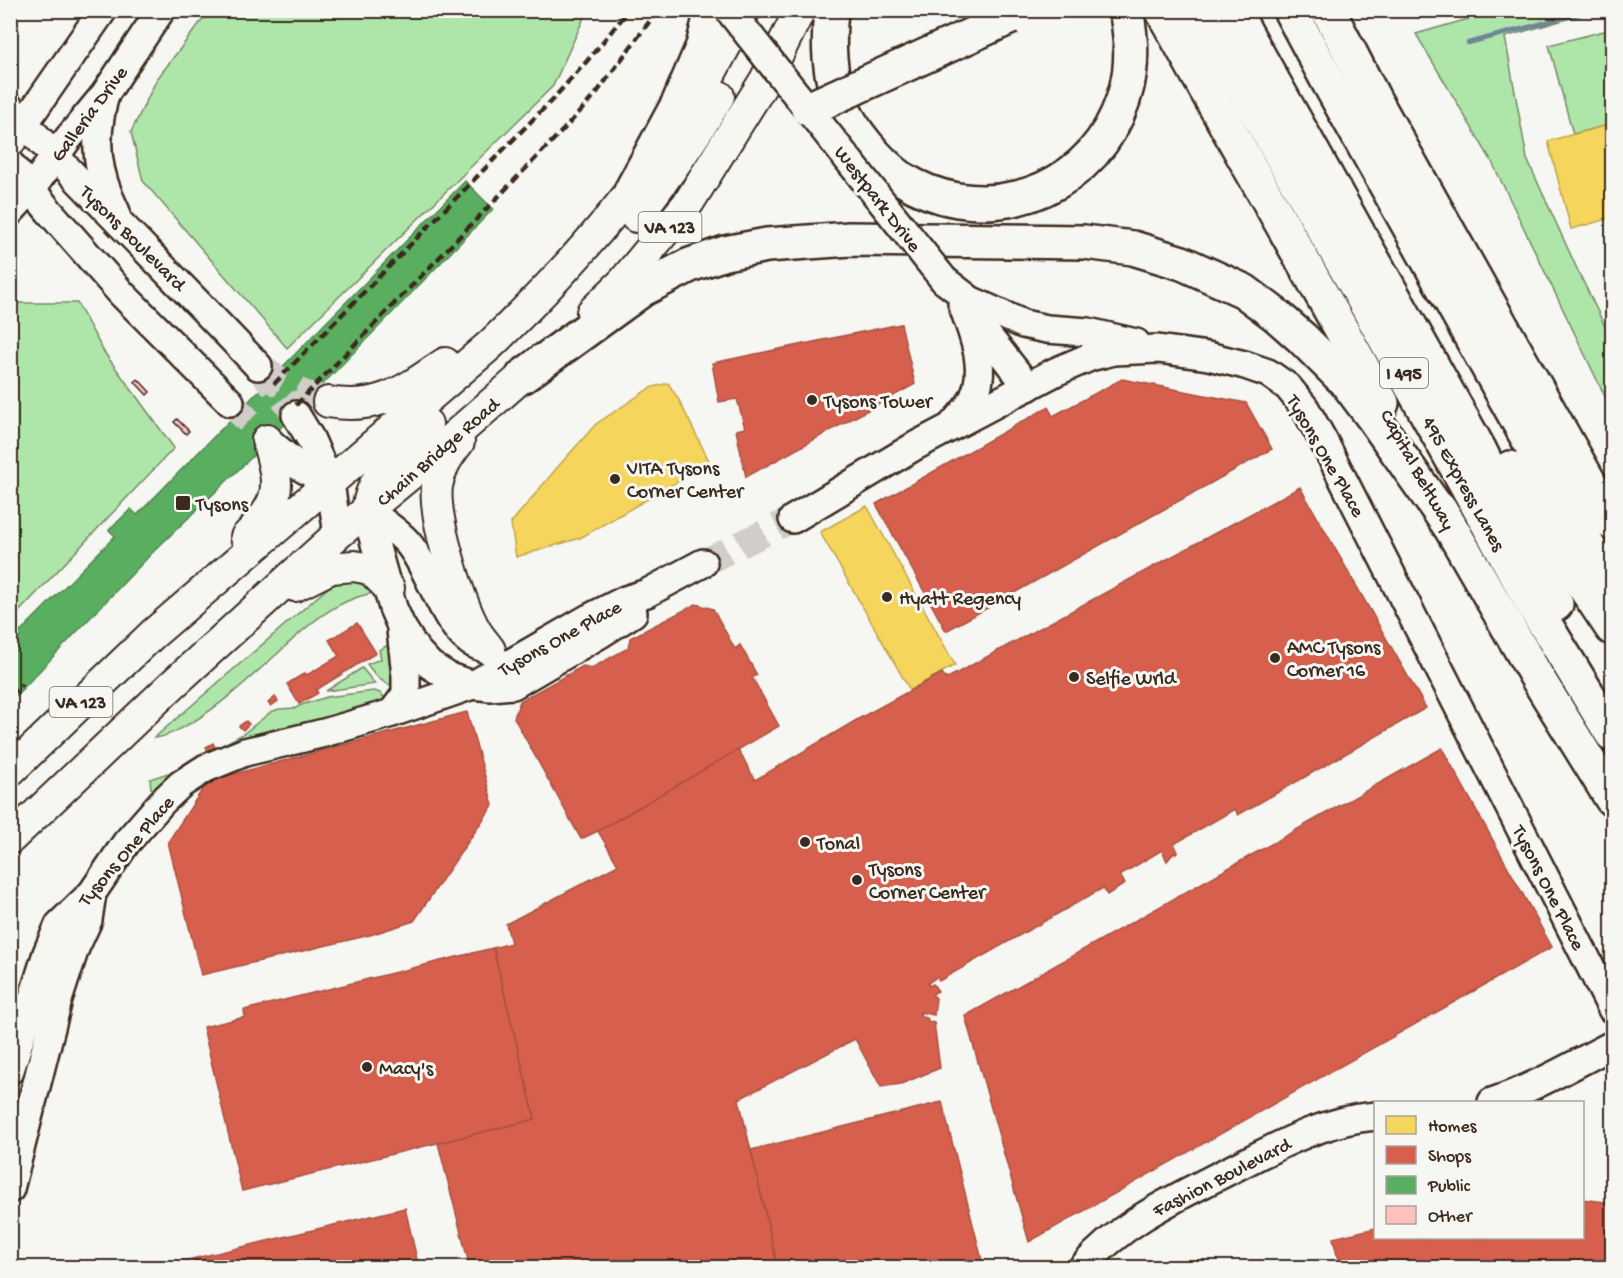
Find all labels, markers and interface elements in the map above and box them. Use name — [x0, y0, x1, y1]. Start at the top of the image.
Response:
street label: Galleria Drive — [47, 62, 135, 167]
street label: Westpark Drive — [828, 143, 925, 258]
street label: Tysons Boulevard — [73, 181, 191, 299]
road number: VA 123 — [638, 212, 702, 242]
road number: I 495 — [1380, 358, 1428, 388]
street label: Tysons One Place — [1279, 391, 1369, 522]
place label: Tysons Tower — [823, 392, 934, 415]
street label: Chain Bridge Road — [373, 393, 507, 513]
marker: Tysons Tower — [805, 393, 819, 407]
street label: Capital Beltway — [1373, 406, 1459, 535]
street label: 495 Express Lanes — [1416, 414, 1509, 556]
place label: VITA Tysons Corner Center — [626, 459, 745, 505]
marker: VITA Tysons Corner Center — [608, 472, 622, 486]
marker: Tysons — [174, 494, 192, 512]
place label: Tysons — [195, 495, 249, 518]
place label: Hyatt Regency — [899, 589, 1021, 612]
marker: Hyatt Regency — [880, 590, 894, 604]
street label: Tysons One Place — [494, 596, 627, 684]
place label: AMC Tysons Corner 16 — [1287, 638, 1381, 684]
marker: AMC Tysons Corner 16 — [1268, 651, 1282, 665]
place label: Selfie Wrld — [1086, 669, 1178, 692]
marker: Selfie Wrld — [1067, 670, 1081, 684]
road number: VA 123 — [50, 687, 112, 717]
street label: Tysons One Place — [74, 792, 181, 913]
street label: Tysons One Place — [1505, 821, 1589, 956]
place label: Tonal — [816, 834, 860, 857]
marker: Tonal — [798, 835, 812, 849]
place label: Tysons Corner Center — [868, 860, 987, 906]
marker: Tysons Corner Center — [850, 873, 864, 887]
place label: Macy's — [379, 1059, 434, 1082]
marker: Macy's — [360, 1060, 374, 1074]
legend — [1374, 1101, 1584, 1239]
text: Homes — [1428, 1117, 1478, 1138]
street label: Fashion Boulevard — [1149, 1133, 1297, 1224]
text: Shops — [1428, 1147, 1472, 1168]
text: Public — [1427, 1177, 1471, 1198]
text: Other — [1428, 1207, 1473, 1228]

